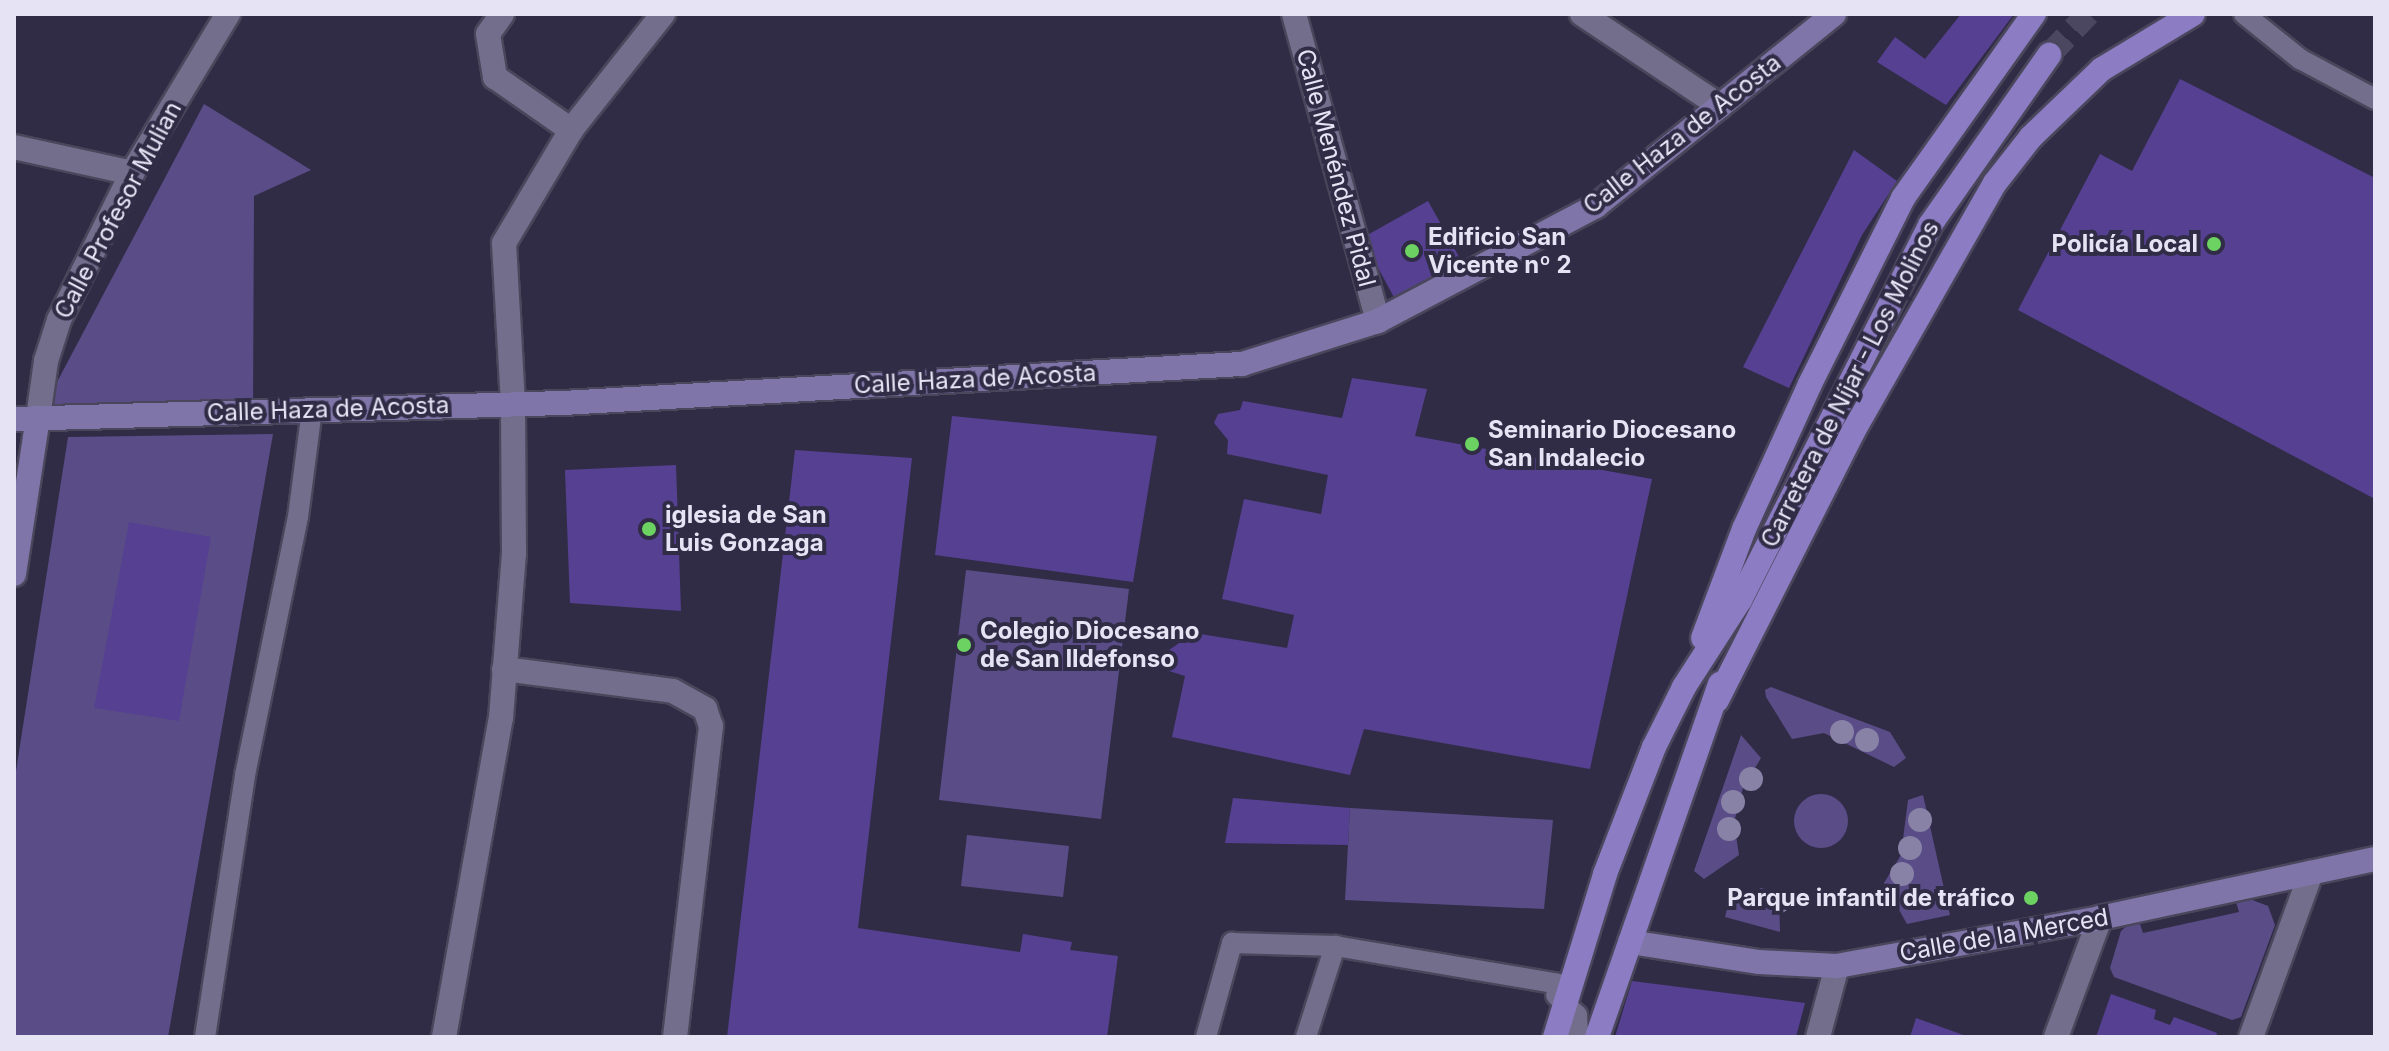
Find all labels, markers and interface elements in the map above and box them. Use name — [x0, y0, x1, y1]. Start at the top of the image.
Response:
street label: Calle Menéndez Pidal — [1290, 46, 1382, 290]
street label: Calle Haza de Acosta — [1578, 48, 1786, 220]
street label: Calle Profesor Mulian — [49, 96, 187, 324]
street label: Carretera de Níjar - Los Molinos — [1755, 216, 1945, 552]
place label: Edificio San Vicente nº 2 — [1428, 223, 1572, 279]
place label: Policía Local — [2052, 230, 2198, 258]
marker: Policía Local — [2205, 235, 2223, 253]
marker: Edificio San Vicente nº 2 — [1403, 242, 1421, 260]
street label: Calle Haza de Acosta — [853, 358, 1097, 400]
street label: Calle Haza de Acosta — [206, 390, 450, 428]
place label: Seminario Diocesano San Indalecio — [1488, 416, 1736, 472]
marker: Seminario Diocesano San Indalecio — [1463, 435, 1481, 453]
place label: iglesia de San Luis Gonzaga — [665, 501, 827, 557]
marker: iglesia de San Luis Gonzaga — [640, 520, 658, 538]
place label: Colegio Diocesano de San Ildefonso — [980, 617, 1199, 673]
marker: Colegio Diocesano de San Ildefonso — [955, 636, 973, 654]
place label: Parque infantil de tráfico — [1727, 884, 2015, 912]
marker: Parque infantil de tráfico — [2022, 889, 2040, 907]
street label: Calle de la Merced — [1897, 902, 2111, 968]

